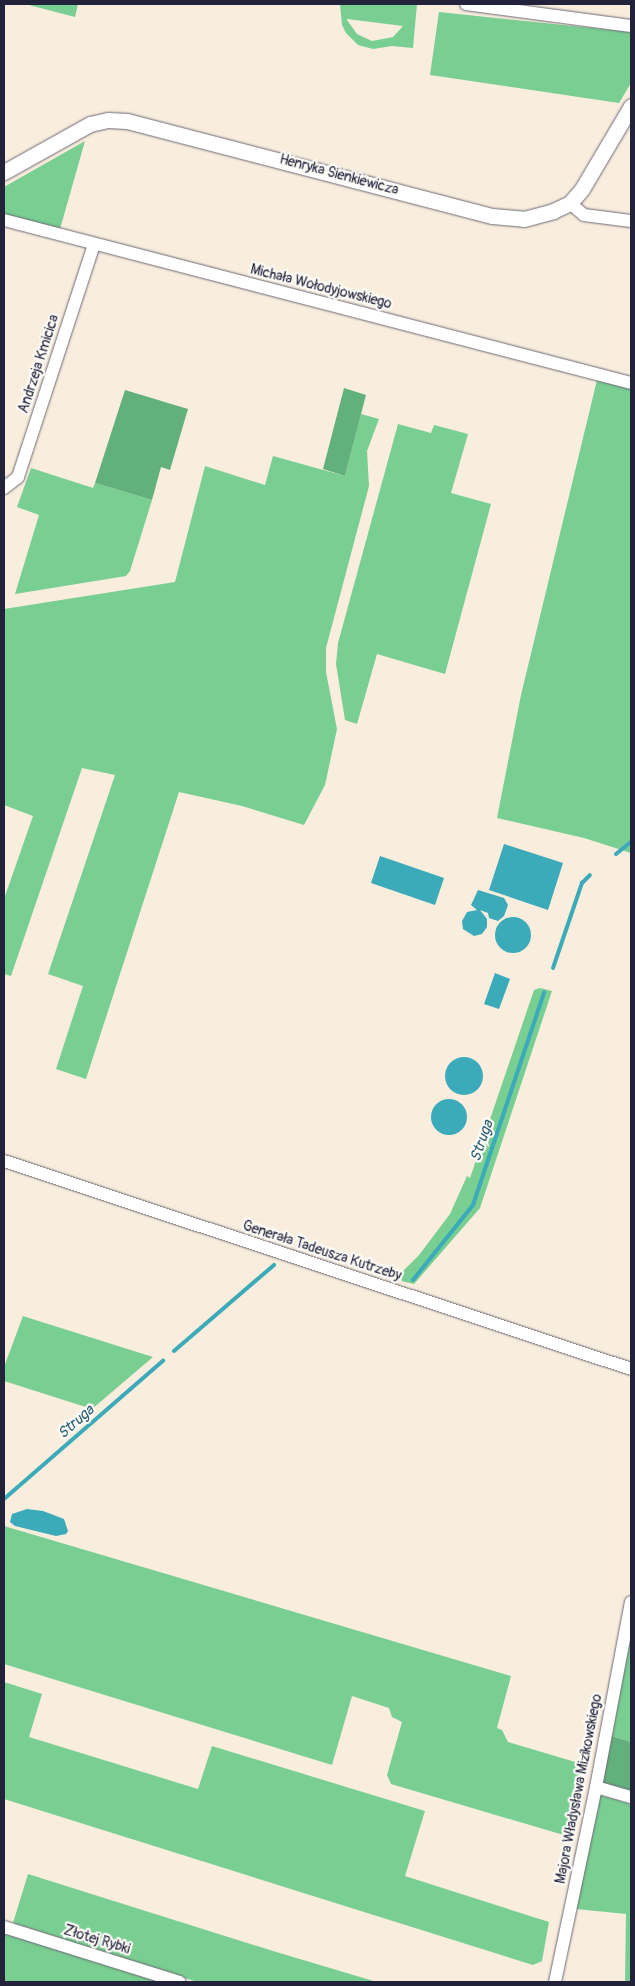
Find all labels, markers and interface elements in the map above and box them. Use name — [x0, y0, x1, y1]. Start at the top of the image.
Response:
street label: Henryka Sienkiewicza — [278, 151, 400, 199]
street label: Michała Wołodyjowskiego — [249, 261, 393, 313]
street label: Andrzeja Kmicica — [15, 313, 63, 415]
water label: Struga — [467, 1118, 497, 1164]
street label: Generała Tadeusza Kutrzeby — [241, 1217, 403, 1285]
water label: Struga — [54, 1401, 98, 1443]
street label: Majora Władysława Mizikowskiego — [552, 1693, 606, 1885]
street label: Złotej Rybki — [62, 1922, 132, 1958]

